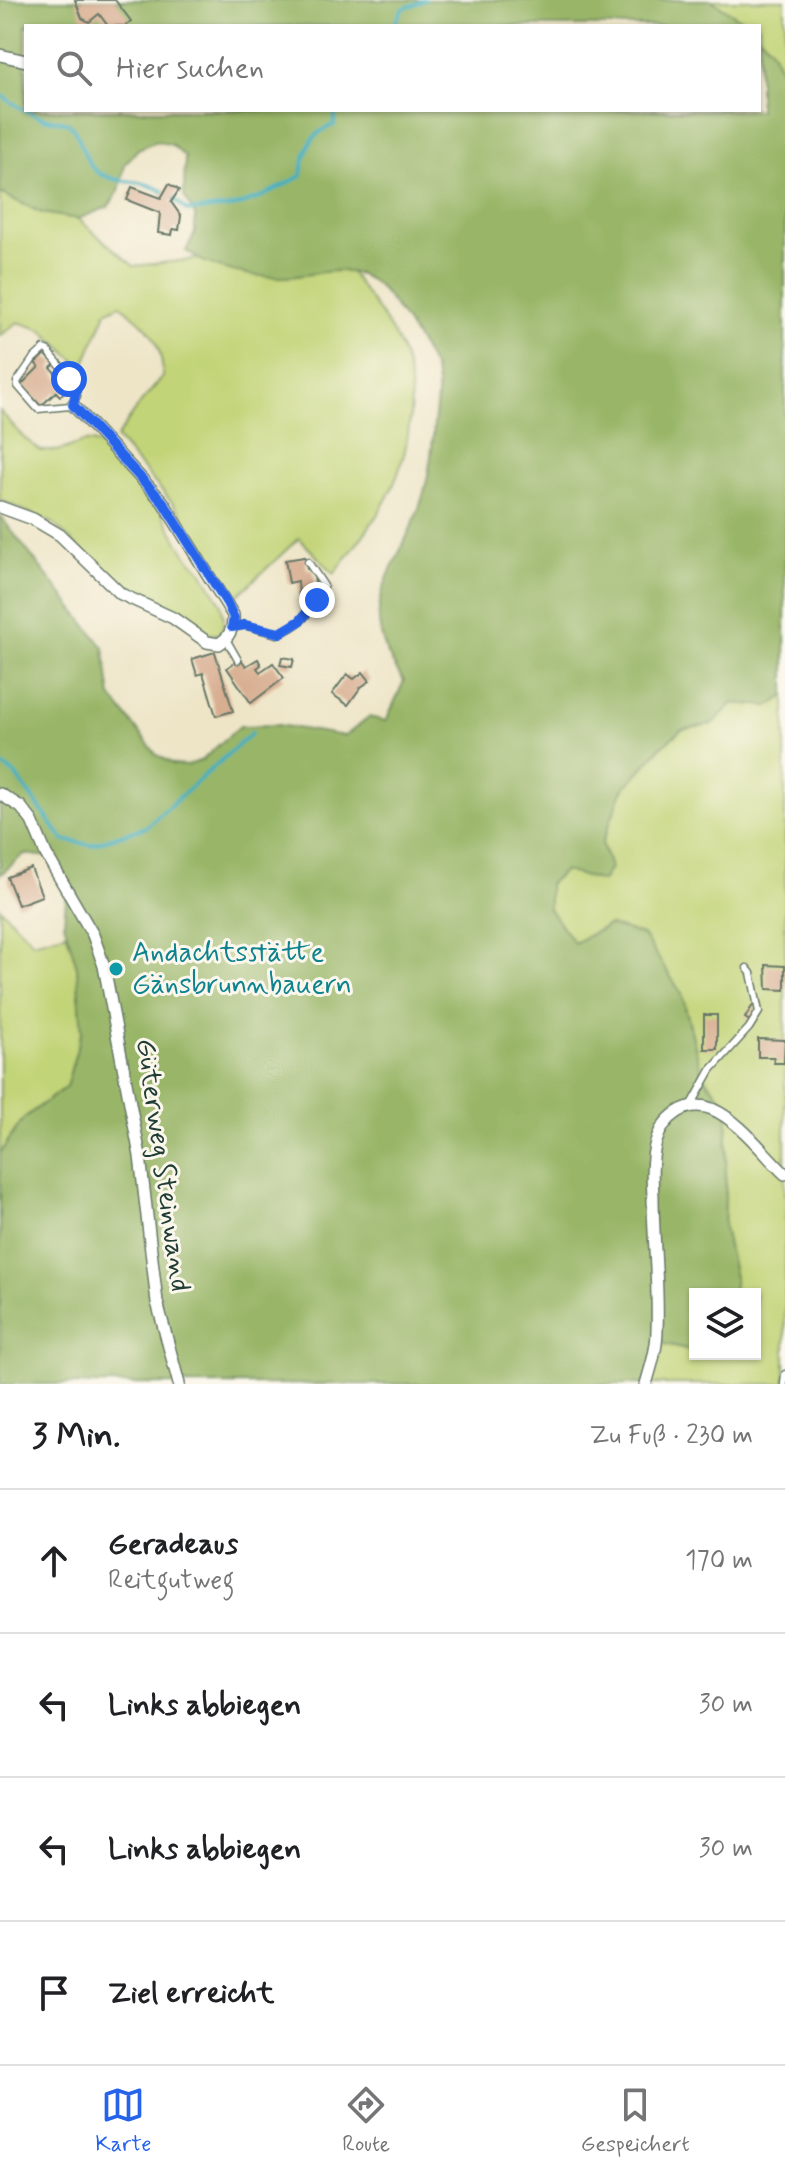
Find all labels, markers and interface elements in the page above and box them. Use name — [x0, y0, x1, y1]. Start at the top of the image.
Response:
search box — [24, 24, 761, 112]
icon: search — [52, 46, 96, 90]
text: Hier suchen — [116, 49, 264, 88]
route start — [51, 361, 87, 397]
route end — [299, 582, 335, 618]
place label: Andachtsstätte Gänsbrunnbauern — [132, 935, 352, 1004]
marker: Andachtsstätte Gänsbrunnbauern — [107, 960, 125, 978]
street label: Güterweg Steinwand — [126, 1036, 198, 1294]
map controls — [689, 1288, 761, 1360]
button: layers — [689, 1288, 761, 1360]
text: 3 Min. — [32, 1414, 120, 1459]
text: Zu Fuß · 230 m — [590, 1419, 753, 1453]
text: Geradeaus — [108, 1525, 238, 1564]
icon: ahead — [32, 1539, 76, 1583]
text: 170 m — [685, 1544, 753, 1578]
text: Reitgutweg — [108, 1564, 234, 1598]
icon: left — [32, 1683, 76, 1727]
text: Links abbiegen — [108, 1686, 301, 1725]
text: 30 m — [699, 1688, 753, 1722]
icon: left — [32, 1827, 76, 1871]
text: Links abbiegen — [108, 1830, 301, 1869]
text: 30 m — [699, 1832, 753, 1866]
icon: arrive — [32, 1971, 76, 2015]
text: Ziel erreicht — [108, 1974, 274, 2013]
tab: Karte — [95, 2083, 152, 2159]
tab: Route — [342, 2083, 390, 2159]
tab: Gespeichert — [581, 2083, 690, 2159]

